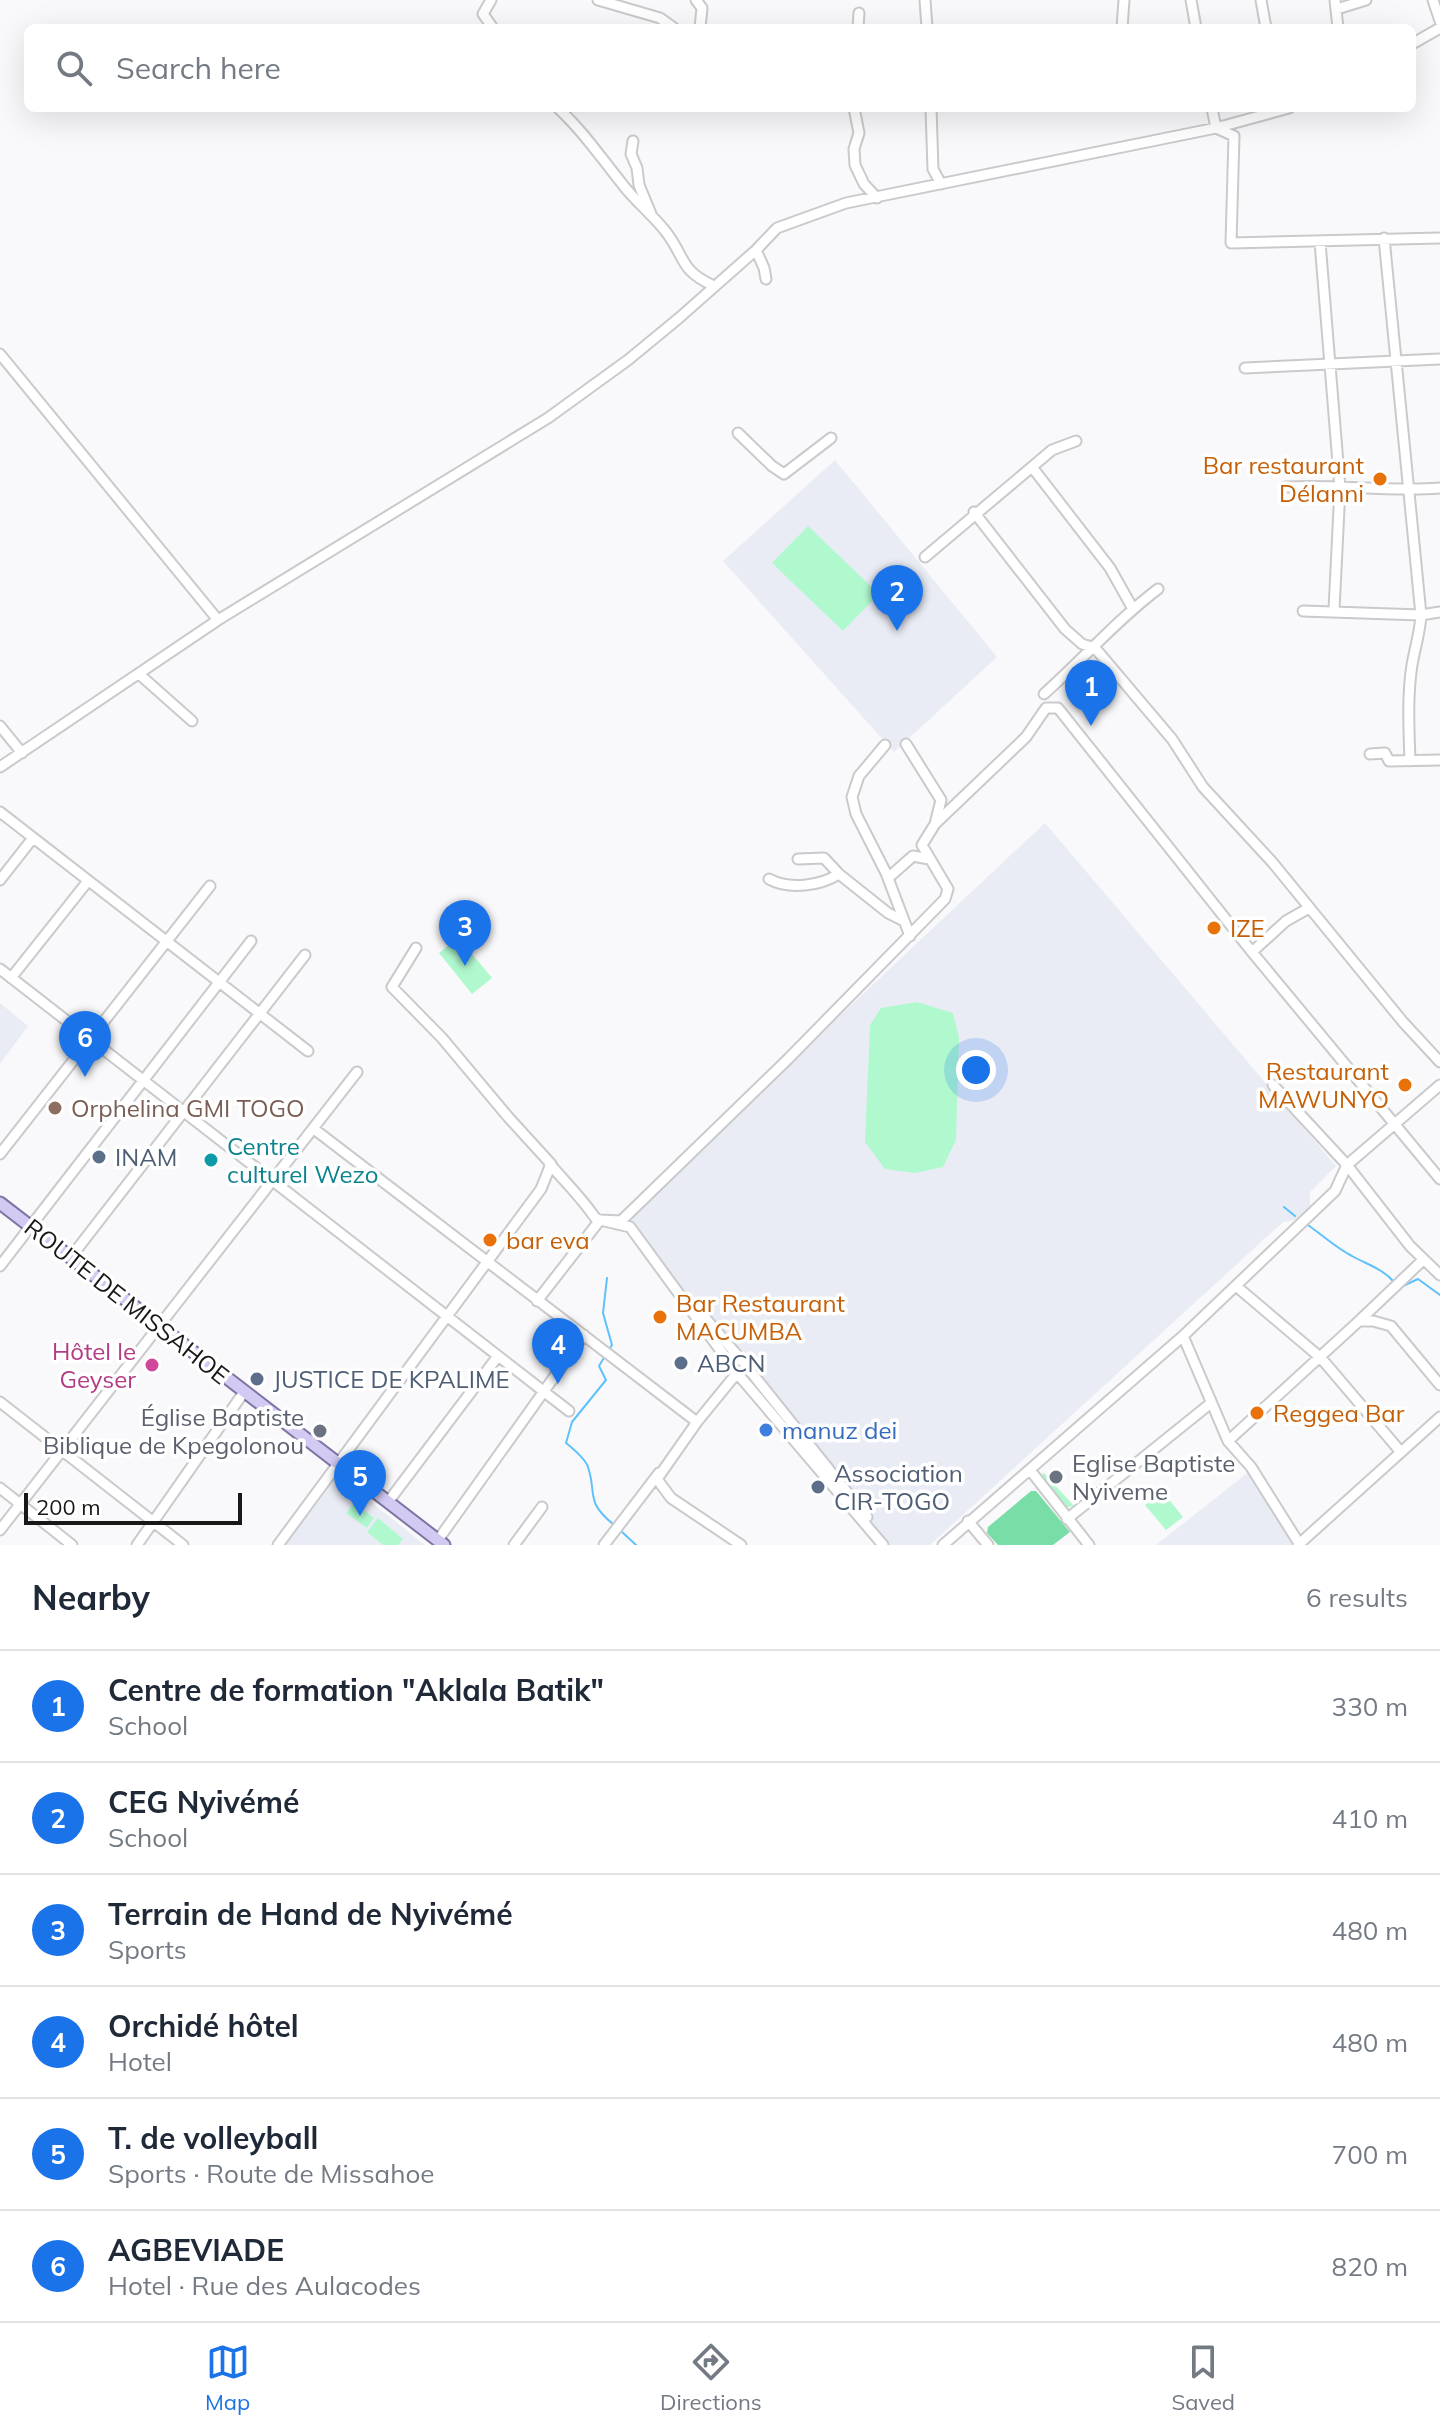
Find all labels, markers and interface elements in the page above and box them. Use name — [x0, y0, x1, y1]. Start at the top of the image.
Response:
search box — [24, 24, 1416, 112]
icon: search — [52, 46, 96, 90]
text: Search here — [116, 49, 281, 87]
place label: Bar restaurant Délanni — [1203, 450, 1364, 508]
marker: Bar restaurant Délanni — [1371, 470, 1389, 488]
pin: 2 — [871, 565, 923, 631]
pin: 1 — [1065, 660, 1117, 726]
pin: 3 — [439, 900, 491, 966]
place label: IZE — [1230, 913, 1265, 943]
marker: IZE — [1205, 919, 1223, 937]
pin: 6 — [59, 1011, 111, 1077]
your location — [956, 1050, 996, 1090]
place label: Restaurant MAWUNYO — [1258, 1056, 1389, 1114]
marker: Restaurant MAWUNYO — [1396, 1076, 1414, 1094]
place label: Orphelina GMI TOGO — [71, 1093, 305, 1123]
marker: Orphelina GMI TOGO — [46, 1099, 64, 1117]
place label: Centre culturel Wezo — [227, 1131, 378, 1189]
place label: INAM — [115, 1142, 177, 1172]
marker: INAM — [90, 1148, 108, 1166]
marker: Centre culturel Wezo — [202, 1151, 220, 1169]
street label: ROUTE DE MISSAHOE — [19, 1212, 235, 1390]
place label: bar eva — [506, 1225, 590, 1255]
marker: bar eva — [481, 1231, 499, 1249]
place label: Bar Restaurant MACUMBA — [676, 1288, 845, 1346]
marker: Bar Restaurant MACUMBA — [651, 1308, 669, 1326]
pin: 4 — [532, 1318, 584, 1384]
place label: Hôtel le Geyser — [52, 1336, 136, 1394]
place label: ABCN — [697, 1348, 765, 1378]
marker: ABCN — [672, 1354, 690, 1372]
marker: Hôtel le Geyser — [143, 1356, 161, 1374]
place label: JUSTICE DE KPALIME — [273, 1364, 510, 1394]
marker: JUSTICE DE KPALIME — [248, 1370, 266, 1388]
place label: Reggea Bar — [1273, 1398, 1405, 1428]
place label: Église Baptiste Biblique de Kpegolonou — [43, 1402, 304, 1460]
marker: Reggea Bar — [1248, 1404, 1266, 1422]
place label: manuz dei — [782, 1415, 897, 1445]
marker: manuz dei — [757, 1421, 775, 1439]
marker: Église Baptiste Biblique de Kpegolonou — [311, 1422, 329, 1440]
place label: Eglise Baptiste Nyiveme — [1072, 1448, 1235, 1506]
pin: 5 — [334, 1450, 386, 1516]
place label: Association CIR-TOGO — [834, 1458, 963, 1516]
marker: Eglise Baptiste Nyiveme — [1047, 1468, 1065, 1486]
marker: Association CIR-TOGO — [809, 1478, 827, 1496]
scale bar — [24, 1489, 242, 1525]
text: 200 m — [36, 1493, 101, 1521]
text: Nearby — [32, 1576, 150, 1619]
text: 6 results — [1306, 1581, 1408, 1614]
text: Centre de formation "Aklala Batik" — [108, 1671, 604, 1709]
text: 1 — [50, 1690, 66, 1723]
text: 330 m — [1332, 1690, 1408, 1723]
text: School — [108, 1709, 188, 1742]
text: CEG Nyivémé — [108, 1783, 299, 1821]
text: 2 — [50, 1802, 66, 1835]
text: 410 m — [1332, 1802, 1408, 1835]
text: School — [108, 1821, 188, 1854]
text: Terrain de Hand de Nyivémé — [108, 1895, 513, 1933]
text: 3 — [50, 1914, 66, 1947]
text: 480 m — [1332, 1914, 1408, 1947]
text: Sports — [108, 1933, 187, 1966]
text: Orchidé hôtel — [108, 2007, 299, 2045]
text: 4 — [50, 2026, 66, 2059]
text: 480 m — [1332, 2026, 1408, 2059]
text: Hotel — [108, 2045, 172, 2078]
text: T. de volleyball — [108, 2119, 318, 2157]
text: 5 — [50, 2138, 66, 2171]
text: 700 m — [1332, 2138, 1408, 2171]
text: Sports · Route de Missahoe — [108, 2157, 434, 2190]
text: AGBEVIADE — [108, 2231, 284, 2269]
text: 6 — [50, 2250, 66, 2283]
text: 820 m — [1332, 2250, 1408, 2283]
text: Hotel · Rue des Aulacodes — [108, 2269, 421, 2302]
tab: Map — [205, 2340, 250, 2416]
tab: Directions — [660, 2340, 762, 2416]
tab: Saved — [1172, 2340, 1235, 2416]

